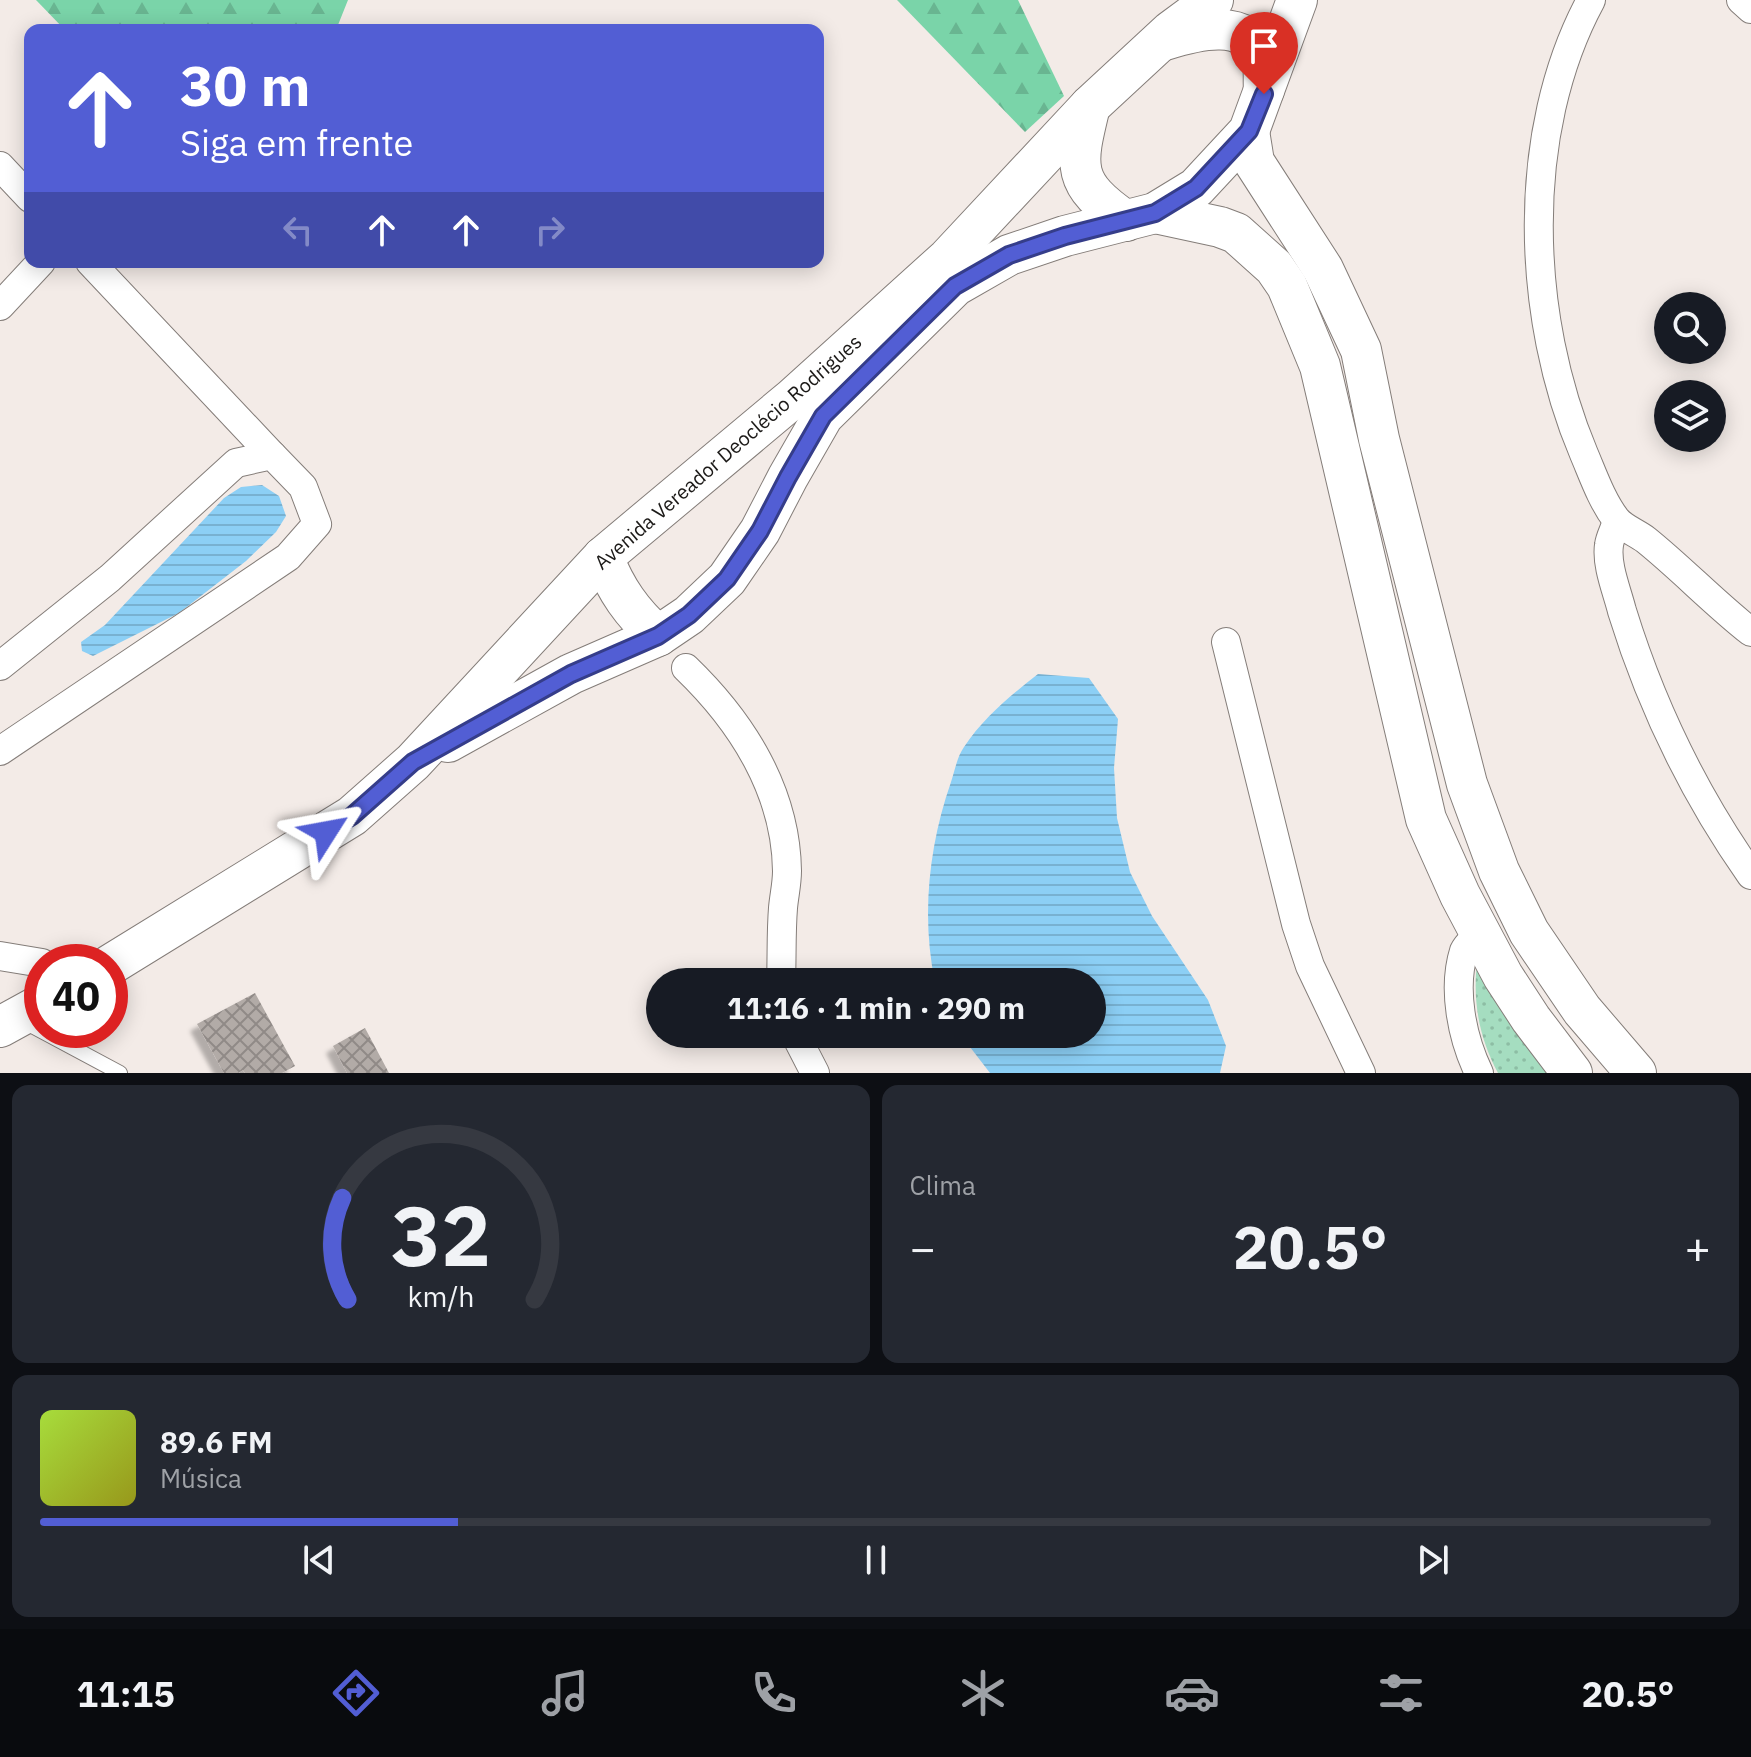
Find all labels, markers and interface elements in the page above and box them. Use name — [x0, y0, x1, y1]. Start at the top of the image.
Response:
pin — [1230, 12, 1298, 94]
icon: arrive — [1242, 24, 1286, 68]
text: 30 m — [180, 49, 310, 121]
icon: ahead — [48, 56, 152, 160]
text: Siga em frente — [180, 119, 413, 166]
icon: left — [276, 208, 320, 252]
icon: ahead — [360, 208, 404, 252]
icon: ahead — [444, 208, 488, 252]
icon: right — [528, 208, 572, 252]
map controls — [1654, 292, 1726, 452]
button: search — [1654, 292, 1726, 364]
street label: Avenida Vereador Deoclécio Rodrigues — [588, 328, 867, 575]
button: layers — [1654, 380, 1726, 452]
position arrow — [284, 790, 368, 874]
speed limit sign: 40 — [24, 944, 128, 1048]
text: 11:16 · 1 min · 290 m — [727, 988, 1025, 1027]
text: Clima — [910, 1168, 976, 1202]
text: 32 — [391, 1181, 491, 1289]
text: 20.5° — [1233, 1207, 1388, 1286]
text: − — [910, 1219, 936, 1276]
text: + — [1685, 1219, 1711, 1276]
text: km/h — [407, 1278, 474, 1315]
text: 89.6 FM — [160, 1422, 273, 1461]
text: Música — [160, 1461, 242, 1495]
icon: previous — [297, 1538, 341, 1582]
icon: pause — [854, 1538, 898, 1582]
icon: next — [1411, 1538, 1455, 1582]
icon: directions — [328, 1665, 384, 1721]
icon: music — [537, 1665, 593, 1721]
icon: phone — [746, 1665, 802, 1721]
icon: climate — [955, 1665, 1011, 1721]
icon: car — [1164, 1665, 1220, 1721]
icon: filters — [1373, 1665, 1429, 1721]
text: 11:15 — [76, 1670, 175, 1717]
text: 20.5° — [1582, 1670, 1674, 1717]

